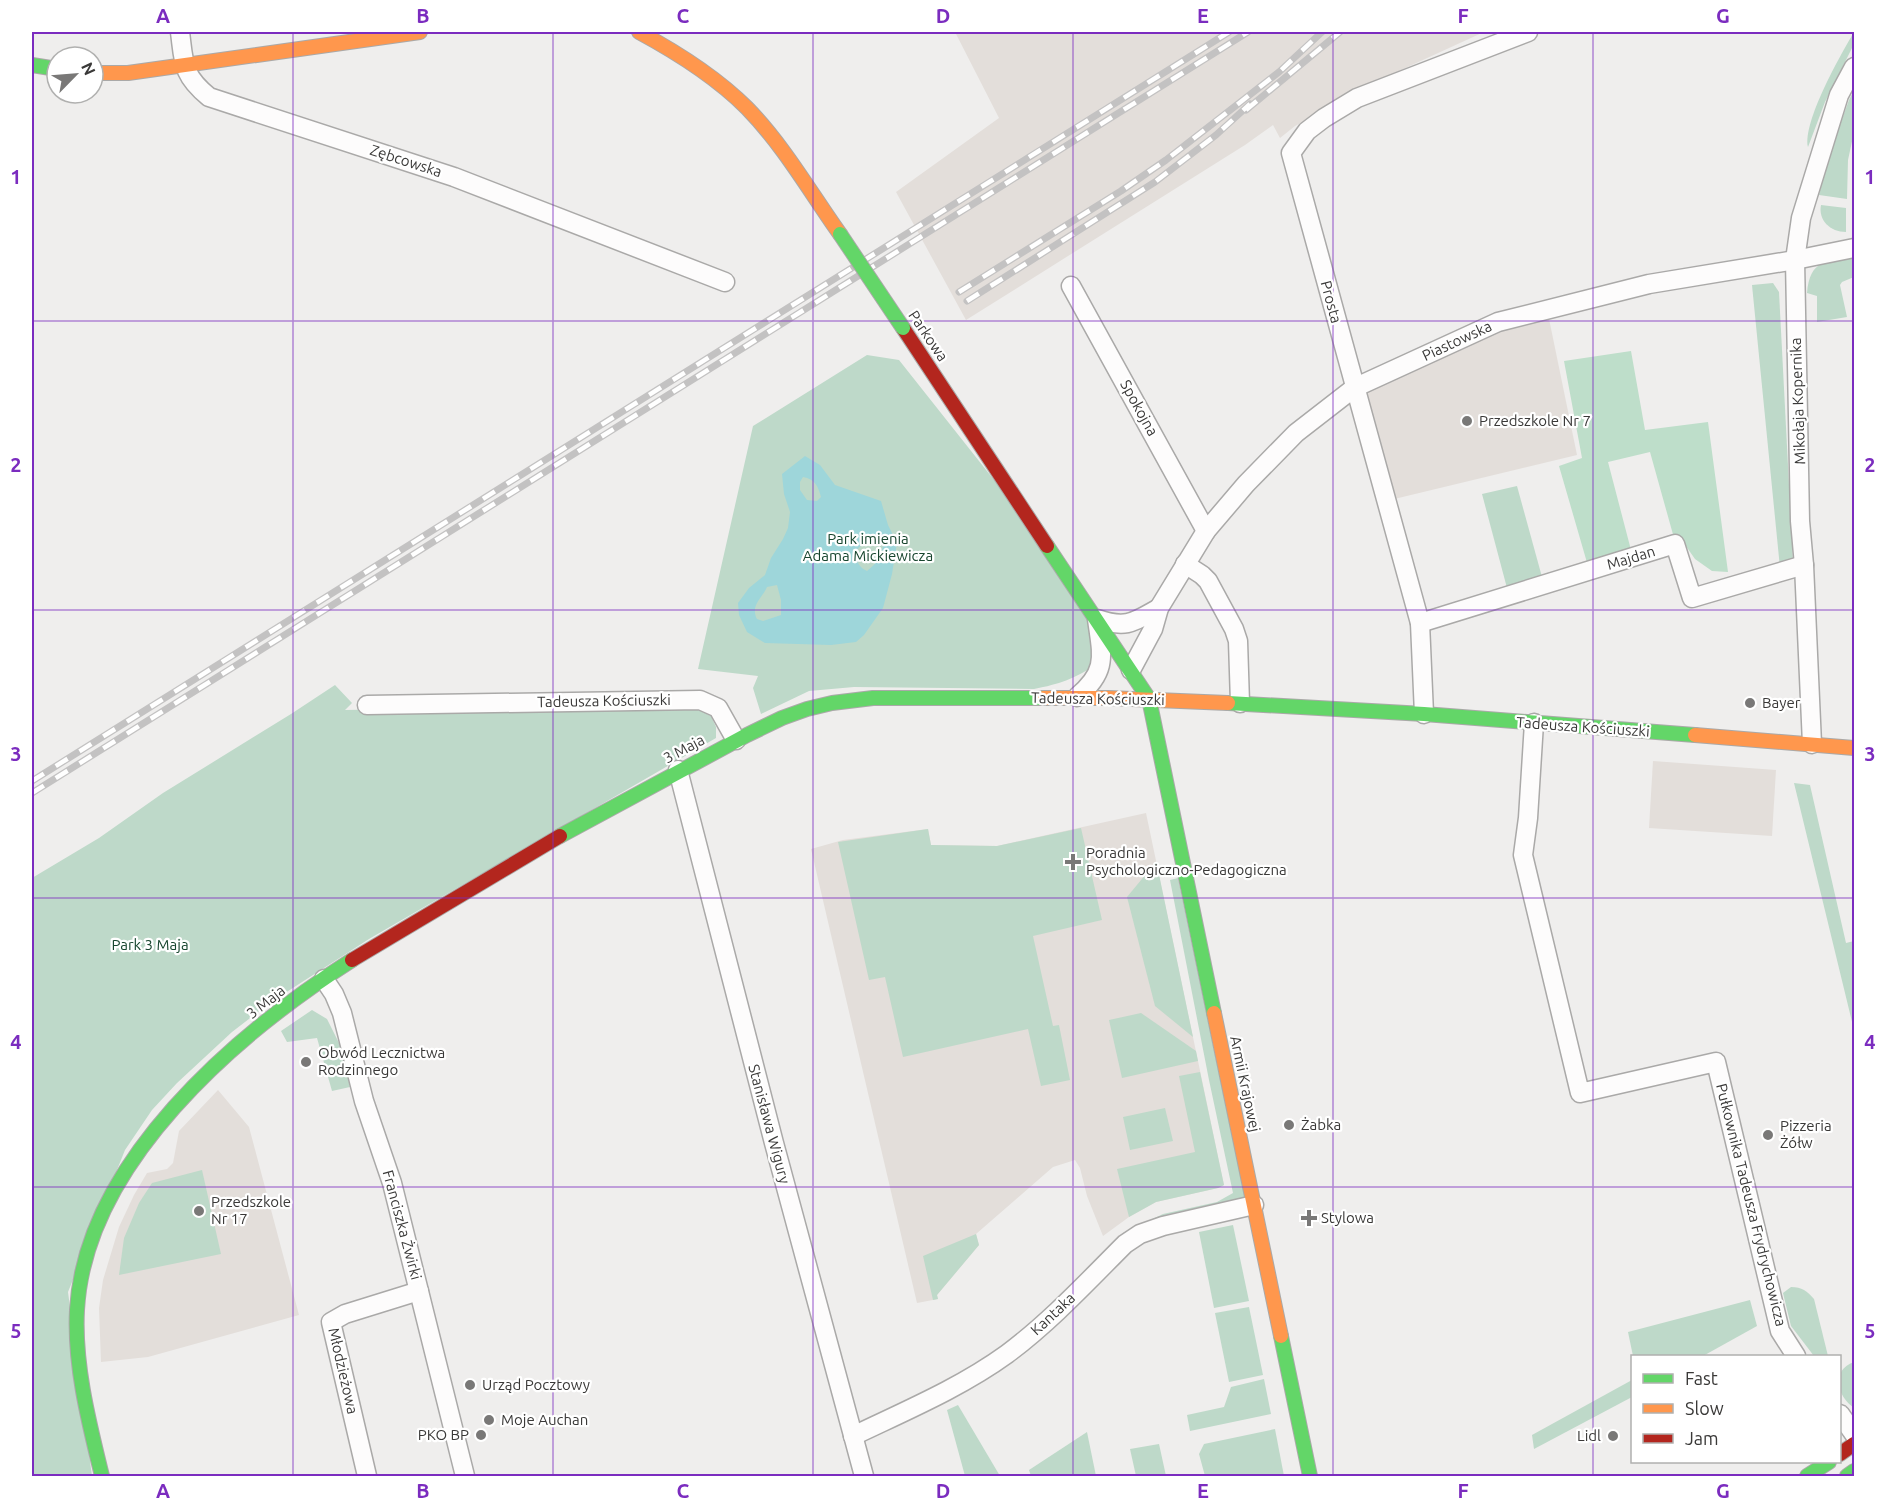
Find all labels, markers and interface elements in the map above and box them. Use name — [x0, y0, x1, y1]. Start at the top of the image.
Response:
text: A — [156, 4, 170, 27]
text: B — [416, 4, 430, 27]
text: C — [677, 4, 690, 27]
text: D — [936, 4, 950, 27]
text: E — [1197, 4, 1209, 27]
text: F — [1457, 4, 1469, 27]
text: G — [1716, 4, 1730, 27]
north arrow — [45, 45, 105, 105]
text: N — [78, 59, 99, 78]
street label: Zębcowska — [368, 141, 444, 180]
text: 1 — [10, 165, 22, 188]
text: 1 — [1864, 165, 1876, 188]
street label: Prosta — [1318, 279, 1345, 325]
street label: Parkowa — [905, 307, 952, 364]
street label: Piastowska — [1419, 317, 1494, 364]
street label: Mikołaja Kopernika — [1787, 337, 1808, 465]
street label: Spokojna — [1117, 377, 1162, 439]
place label: Przedszkole Nr 7 — [1479, 412, 1591, 429]
marker: Przedszkole Nr 7 — [1460, 414, 1474, 428]
text: 2 — [10, 453, 22, 476]
text: 2 — [1864, 453, 1876, 476]
park label: Park imienia Adama Mickiewicza — [803, 530, 933, 564]
street label: Majdan — [1605, 542, 1657, 573]
street label: Tadeusza Kościuszki — [1031, 689, 1165, 708]
street label: Tadeusza Kościuszki — [537, 691, 671, 710]
place label: Bayer — [1762, 694, 1801, 711]
marker: Bayer — [1743, 696, 1757, 710]
street label: Tadeusza Kościuszki — [1516, 713, 1650, 740]
street label: 3 Maja — [660, 731, 707, 766]
text: 3 — [10, 742, 22, 765]
text: 3 — [1864, 742, 1876, 765]
place label: Poradnia Psychologiczno-Pedagogiczna — [1086, 844, 1287, 878]
marker: Poradnia Psychologiczno-Pedagogiczna — [1064, 853, 1082, 871]
park label: Park 3 Maja — [111, 936, 189, 953]
street label: 3 Maja — [243, 981, 288, 1022]
text: 4 — [10, 1030, 22, 1053]
text: 4 — [1864, 1030, 1876, 1053]
street label: Armii Krajowej — [1227, 1034, 1264, 1133]
place label: Obwód Lecznictwa Rodzinnego — [318, 1044, 445, 1078]
marker: Obwód Lecznictwa Rodzinnego — [299, 1055, 313, 1069]
street label: Stanisława Wigury — [745, 1062, 794, 1185]
street label: Pułkownika Tadeusza Frydrychowicza — [1713, 1082, 1790, 1328]
place label: Żabka — [1301, 1116, 1341, 1133]
place label: Pizzeria Żółw — [1780, 1117, 1832, 1151]
marker: Żabka — [1282, 1118, 1296, 1132]
marker: Pizzeria Żółw — [1761, 1128, 1775, 1142]
street label: Franciszka Żwirki — [380, 1168, 425, 1282]
place label: Przedszkole Nr 17 — [211, 1193, 291, 1227]
marker: Przedszkole Nr 17 — [192, 1204, 206, 1218]
place label: Stylowa — [1321, 1209, 1374, 1226]
marker: Stylowa — [1302, 1211, 1316, 1225]
street label: Kantaka — [1027, 1289, 1078, 1338]
text: 5 — [10, 1319, 22, 1342]
text: 5 — [1864, 1319, 1876, 1342]
street label: Młodzieżowa — [325, 1326, 362, 1416]
legend — [1631, 1355, 1841, 1463]
text: Fast — [1685, 1368, 1718, 1388]
place label: Urząd Pocztowy — [482, 1376, 590, 1393]
marker: Urząd Pocztowy — [463, 1378, 477, 1392]
text: Slow — [1685, 1398, 1724, 1418]
place label: Moje Auchan — [501, 1411, 588, 1428]
marker: Moje Auchan — [482, 1413, 496, 1427]
place label: PKO BP — [418, 1426, 469, 1443]
place label: Lidl — [1577, 1427, 1601, 1444]
marker: PKO BP — [474, 1428, 488, 1442]
text: Jam — [1685, 1428, 1719, 1448]
marker: Lidl — [1606, 1429, 1620, 1443]
text: A — [156, 1479, 170, 1502]
text: B — [416, 1479, 430, 1502]
text: C — [677, 1479, 690, 1502]
text: D — [936, 1479, 950, 1502]
text: E — [1197, 1479, 1209, 1502]
text: F — [1457, 1479, 1469, 1502]
text: G — [1716, 1479, 1730, 1502]

